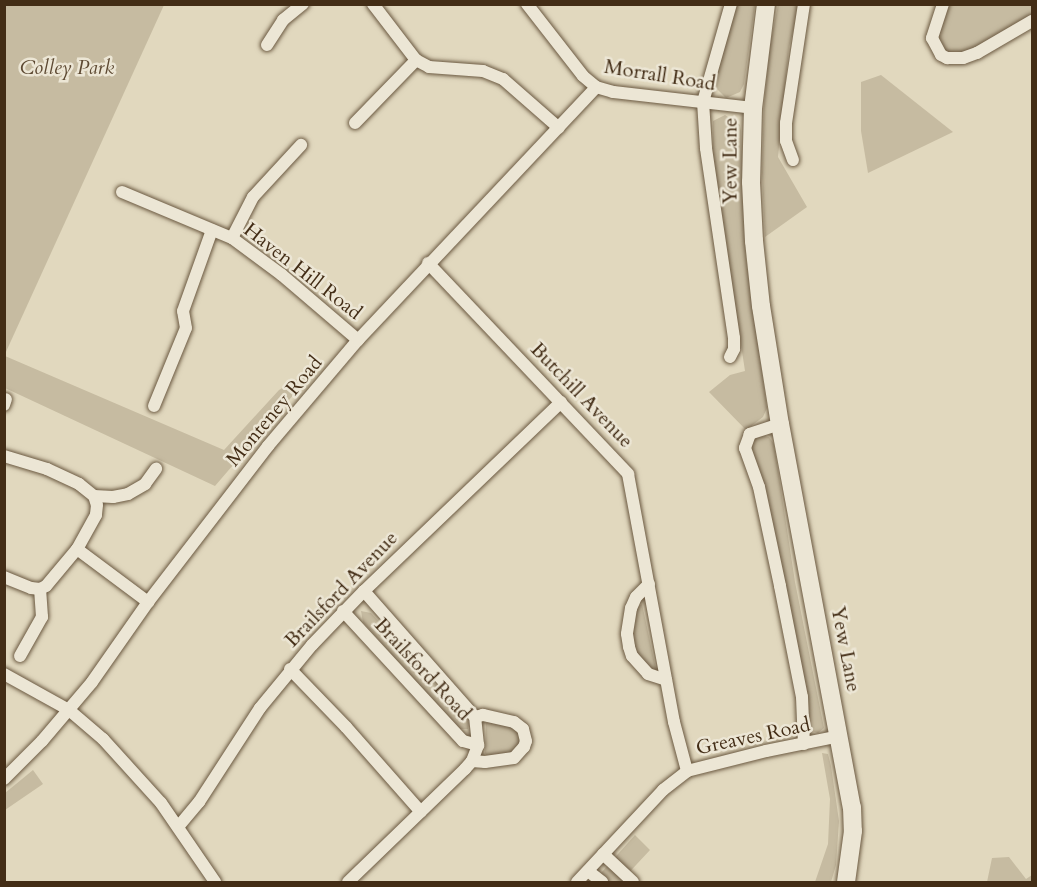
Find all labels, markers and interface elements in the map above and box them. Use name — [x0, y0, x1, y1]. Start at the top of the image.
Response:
street label: Morrall Road — [603, 54, 717, 96]
park label: Colley Park — [20, 55, 114, 79]
street label: Yew Lane — [718, 118, 742, 204]
street label: Haven Hill Road — [239, 217, 367, 325]
street label: Butchill Avenue — [526, 337, 638, 453]
street label: Monteney Road — [221, 351, 327, 471]
street label: Brailsford Avenue — [280, 526, 402, 652]
street label: Yew Lane — [826, 604, 866, 694]
street label: Brailsford Road — [370, 613, 476, 725]
street label: Greaves Road — [694, 712, 812, 760]

